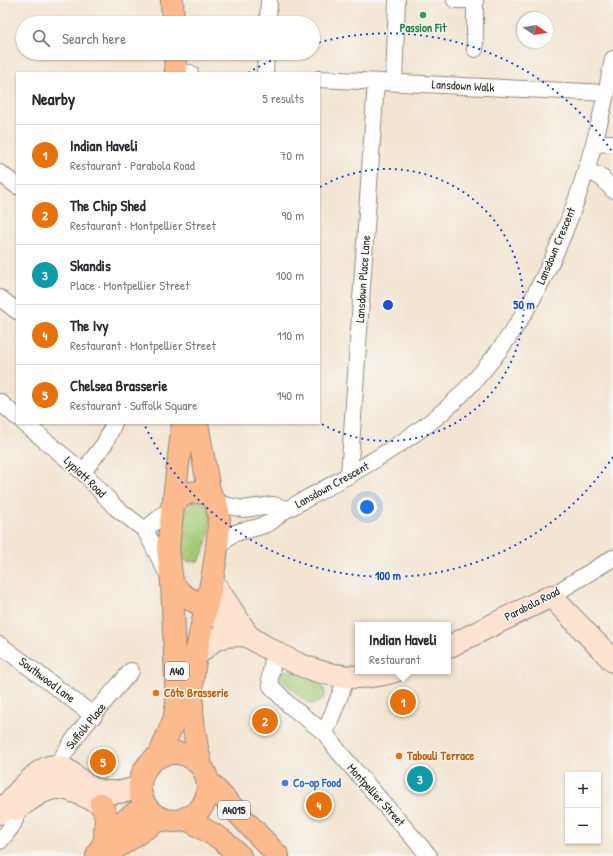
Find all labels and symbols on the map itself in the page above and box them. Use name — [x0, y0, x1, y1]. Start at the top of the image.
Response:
marker: Passion Fit — [418, 10, 428, 20]
north arrow — [517, 12, 553, 48]
place label: Passion Fit — [400, 19, 447, 36]
street label: Lansdown Walk — [431, 75, 495, 96]
street label: Lansdown Crescent — [532, 204, 580, 287]
street label: Lansdown Place Lane — [351, 234, 374, 323]
text: 50 m — [513, 296, 535, 313]
centre of rings — [381, 298, 395, 312]
street label: Lypiatt Road — [60, 452, 110, 501]
street label: Lansdown Crescent — [292, 457, 373, 512]
your location — [357, 497, 377, 517]
text: 100 m — [375, 567, 401, 584]
street label: Parabola Road — [501, 582, 563, 625]
street label: Southwood Lane — [16, 653, 79, 706]
road number: A40 — [165, 662, 189, 680]
place label: Côte Brasserie — [164, 684, 229, 701]
pin: 1 — [390, 687, 416, 717]
marker: Côte Brasserie — [151, 688, 161, 698]
street label: Suffolk Place — [62, 699, 110, 753]
pin: 2 — [252, 706, 278, 736]
pin: 5 — [90, 747, 116, 777]
place label: Tabouli Terrace — [406, 747, 475, 764]
marker: Tabouli Terrace — [394, 751, 404, 761]
street label: Montpellier Street — [343, 759, 410, 830]
pin: 3 — [407, 764, 433, 794]
place label: Co-op Food — [293, 774, 341, 792]
marker: Co-op Food — [280, 778, 290, 788]
pin: 4 — [306, 790, 332, 820]
road number: A4015 — [218, 801, 250, 819]

